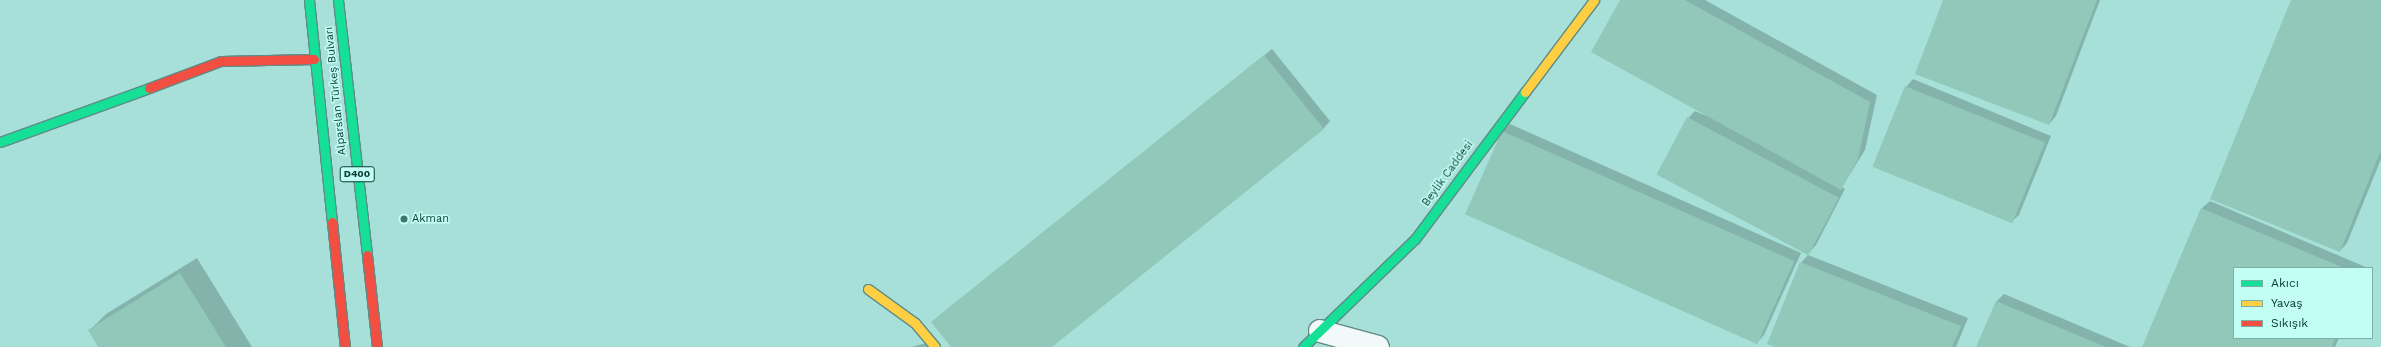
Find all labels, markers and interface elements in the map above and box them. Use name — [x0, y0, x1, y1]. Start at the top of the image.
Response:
street label: Alparslan Türkeş Bulvarı — [323, 26, 349, 156]
street label: Beylik Caddesi — [1420, 139, 1476, 209]
road number: D400 — [339, 166, 375, 182]
place label: Akman — [412, 212, 449, 226]
marker: Akman — [399, 214, 409, 224]
legend — [2233, 267, 2373, 339]
text: Akıcı — [2271, 276, 2299, 290]
text: Yavaş — [2271, 296, 2303, 310]
text: Sıkışık — [2271, 316, 2308, 330]

